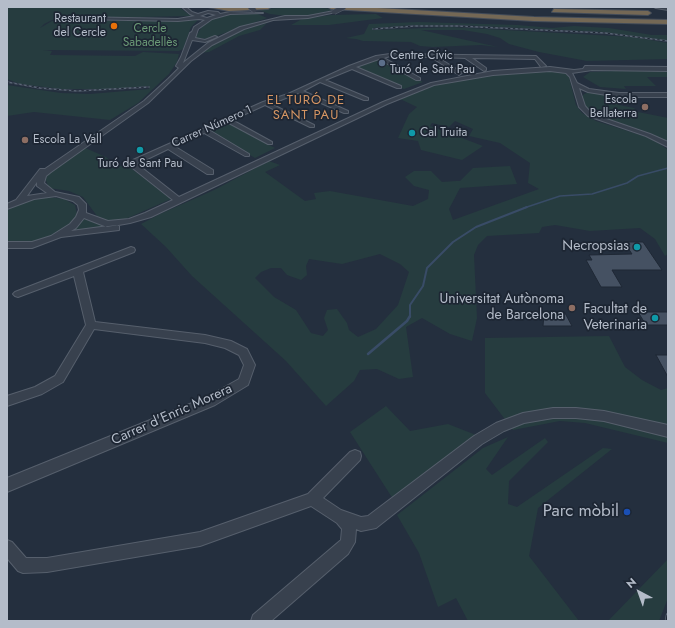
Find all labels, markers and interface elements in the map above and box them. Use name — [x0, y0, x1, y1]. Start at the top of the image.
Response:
place label: Restaurant del Cercle — [54, 12, 106, 40]
marker: Restaurant del Cercle — [109, 21, 119, 31]
park label: Cercle Sabadellès — [123, 22, 177, 50]
place label: Centre Cívic Turó de Sant Pau — [390, 49, 475, 77]
marker: Centre Cívic Turó de Sant Pau — [377, 58, 387, 68]
district label: EL TURÓ DE SANT PAU — [267, 93, 345, 124]
place label: Escola Bellaterra — [590, 93, 637, 121]
marker: Escola Bellaterra — [640, 102, 650, 112]
street label: Carrer Número 1 — [170, 103, 254, 151]
place label: Cal Truita — [420, 126, 467, 140]
marker: Cal Truita — [407, 128, 417, 138]
place label: Escola La Vall — [33, 133, 102, 147]
marker: Escola La Vall — [20, 135, 30, 145]
marker: Turó de Sant Pau — [135, 145, 145, 155]
place label: Turó de Sant Pau — [97, 157, 183, 171]
place label: Necropsias — [562, 239, 629, 255]
marker: Necropsias — [632, 242, 642, 252]
place label: Universitat Autònoma de Barcelona — [439, 292, 564, 324]
place label: Facultat de Veterinaria — [583, 302, 647, 334]
marker: Universitat Autònoma de Barcelona — [567, 303, 577, 313]
marker: Facultat de Veterinaria — [650, 313, 660, 323]
street label: Carrer d'Enric Morera — [109, 381, 235, 449]
place label: Parc mòbil — [543, 502, 619, 522]
marker: Parc mòbil — [622, 507, 632, 517]
north arrow — [619, 572, 659, 612]
text: N — [623, 574, 640, 592]

